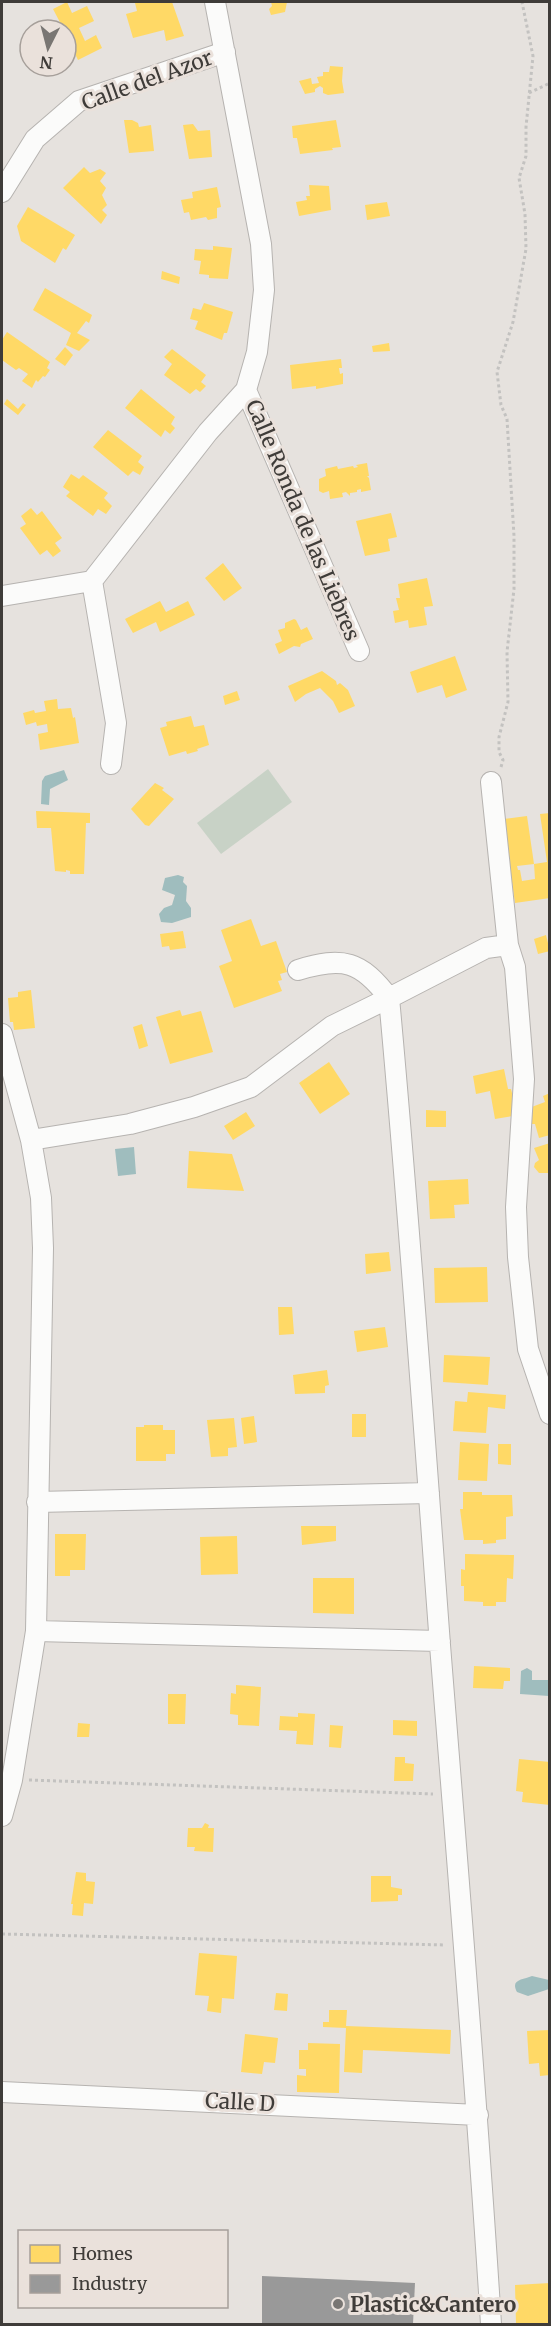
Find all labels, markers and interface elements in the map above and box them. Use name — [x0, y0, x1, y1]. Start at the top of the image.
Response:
north arrow — [18, 18, 78, 78]
street label: Calle del Azor — [78, 44, 216, 116]
text: N — [39, 52, 54, 74]
street label: Calle Ronda de las Liebres — [240, 395, 366, 645]
street label: Calle D — [204, 2087, 276, 2117]
legend — [18, 2230, 228, 2308]
text: Homes — [72, 2242, 133, 2265]
text: Industry — [72, 2272, 148, 2295]
place label: Plastic&Cantero — [350, 2291, 516, 2318]
marker: Plastic&Cantero — [331, 2297, 345, 2311]

